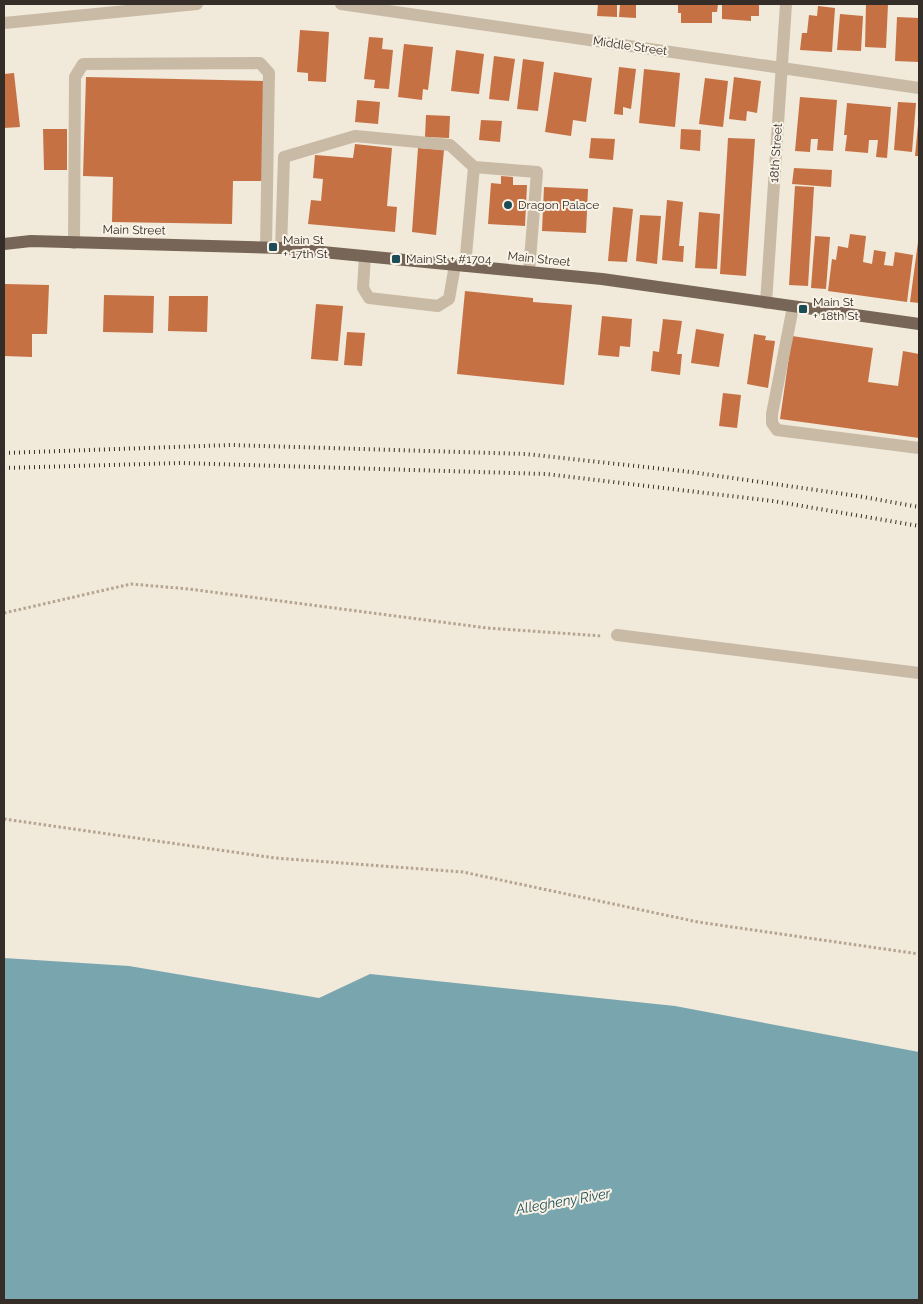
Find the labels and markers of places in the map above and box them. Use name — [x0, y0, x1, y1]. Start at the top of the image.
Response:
place label: Dragon Palace — [518, 198, 599, 212]
marker: Dragon Palace — [502, 199, 514, 211]
place label: Main St + 17th St — [283, 233, 328, 261]
marker: Main St + 17th St — [267, 241, 279, 253]
place label: Main St + #1704 — [406, 252, 492, 266]
marker: Main St + #1704 — [390, 253, 402, 265]
place label: Main St + 18th St — [813, 295, 859, 323]
marker: Main St + 18th St — [797, 303, 809, 315]

